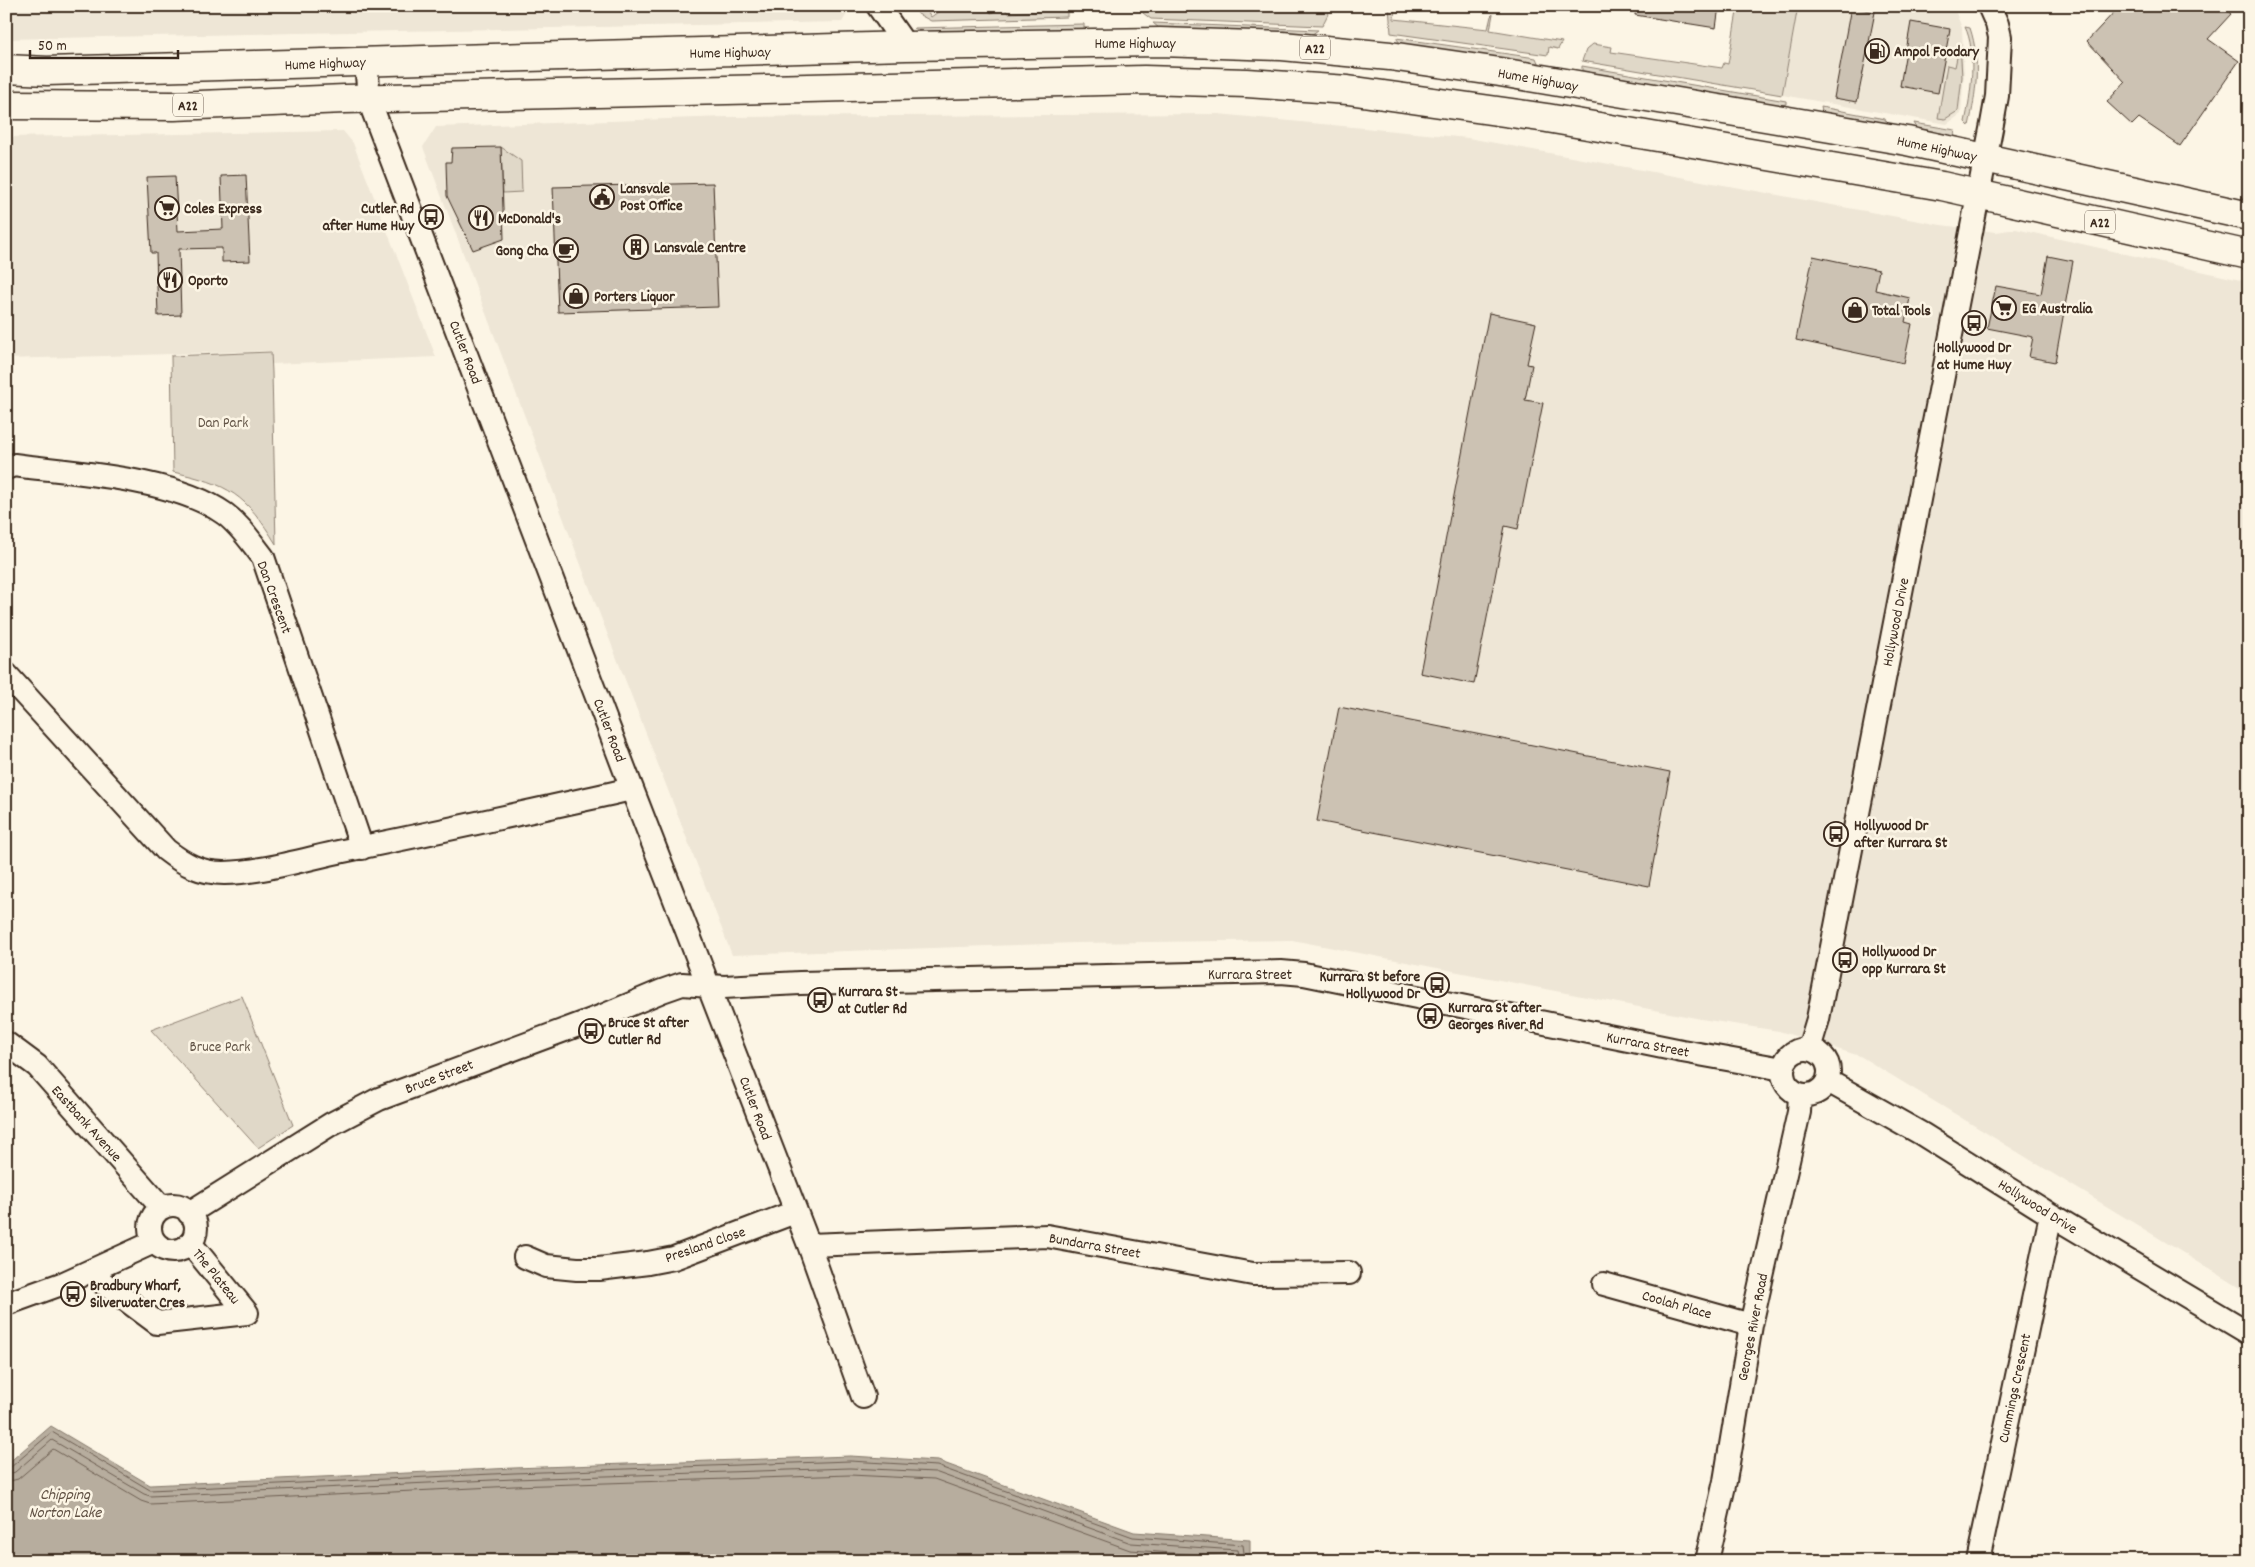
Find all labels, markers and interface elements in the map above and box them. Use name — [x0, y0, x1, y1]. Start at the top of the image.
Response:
scale bar — [30, 28, 178, 60]
street label: Hume Highway — [1094, 34, 1176, 56]
text: 50 m — [38, 36, 67, 58]
road number: A22 — [1300, 36, 1330, 59]
fuel station icon: Ampol Foodary — [1864, 38, 1890, 64]
street label: Hume Highway — [689, 42, 772, 66]
place label: Ampol Foodary — [1894, 42, 1980, 64]
street label: Hume Highway — [284, 53, 367, 77]
street label: Hume Highway — [1496, 63, 1580, 99]
road number: A22 — [173, 94, 203, 116]
street label: Hume Highway — [1895, 131, 1979, 169]
place label: Lansvale Post Office — [620, 179, 683, 218]
public building icon: Lansvale Post Office — [589, 184, 615, 210]
supermarket icon: Coles Express — [154, 195, 180, 221]
place label: Coles Express — [184, 199, 262, 221]
place label: Cutler Rd after Hume Hwy — [323, 199, 415, 238]
bus stop icon: Cutler Rd after Hume Hwy — [418, 204, 444, 230]
restaurant icon: McDonald's — [468, 205, 494, 231]
place label: McDonald's — [498, 209, 561, 231]
road number: A22 — [2085, 210, 2115, 233]
building icon: Lansvale Centre — [623, 234, 649, 260]
cafe icon: Gong Cha — [553, 237, 579, 263]
place label: Lansvale Centre — [654, 238, 746, 260]
place label: Gong Cha — [495, 241, 549, 263]
restaurant icon: Oporto — [157, 267, 183, 293]
place label: Oporto — [188, 271, 228, 293]
shop icon: Porters Liquor — [563, 283, 589, 309]
place label: Porters Liquor — [594, 287, 675, 309]
supermarket icon: EG Australia — [1991, 295, 2017, 321]
shop icon: Total Tools — [1842, 297, 1868, 323]
place label: EG Australia — [2022, 299, 2093, 321]
place label: Total Tools — [1872, 301, 1931, 323]
bus stop icon: Hollywood Dr at Hume Hwy — [1961, 310, 1987, 336]
street label: Cutler Road — [442, 318, 486, 388]
place label: Hollywood Dr at Hume Hwy — [1937, 338, 2012, 377]
park label: Dan Park — [198, 413, 248, 435]
street label: Dan Crescent — [250, 558, 297, 638]
street label: Hollywood Drive — [1878, 576, 1916, 669]
street label: Cutler Road — [586, 696, 630, 766]
place label: Hollywood Dr after Kurrara St — [1854, 816, 1948, 855]
bus stop icon: Hollywood Dr after Kurrara St — [1823, 821, 1849, 847]
place label: Hollywood Dr opp Kurrara St — [1862, 942, 1946, 981]
bus stop icon: Hollywood Dr opp Kurrara St — [1832, 947, 1858, 973]
street label: Kurrara Street — [1208, 965, 1292, 987]
place label: Kurrara St before Hollywood Dr — [1320, 967, 1420, 1006]
bus stop icon: Kurrara St before Hollywood Dr — [1424, 972, 1450, 998]
place label: Kurrara St at Cutler Rd — [838, 982, 907, 1021]
bus stop icon: Kurrara St at Cutler Rd — [807, 987, 833, 1013]
place label: Kurrara St after Georges River Rd — [1448, 998, 1544, 1037]
bus stop icon: Kurrara St after Georges River Rd — [1417, 1003, 1443, 1029]
place label: Bruce St after Cutler Rd — [608, 1013, 689, 1052]
bus stop icon: Bruce St after Cutler Rd — [578, 1018, 604, 1044]
street label: Kurrara Street — [1604, 1027, 1691, 1065]
park label: Bruce Park — [190, 1037, 250, 1059]
street label: Bruce Street — [402, 1055, 478, 1101]
street label: Cutler Road — [732, 1074, 776, 1144]
street label: Eastbank Avenue — [45, 1081, 126, 1168]
street label: Hollywood Drive — [1993, 1175, 2081, 1241]
street label: Presland Close — [662, 1222, 749, 1270]
street label: Bundarra Street — [1047, 1228, 1143, 1266]
street label: The Plateau — [186, 1245, 245, 1310]
street label: Georges River Road — [1733, 1272, 1775, 1383]
place label: Bradbury Wharf, Silverwater Cres — [90, 1276, 185, 1315]
bus stop icon: Bradbury Wharf, Silverwater Cres — [60, 1281, 86, 1307]
street label: Coolah Place — [1639, 1285, 1714, 1326]
street label: Cummings Crescent — [1994, 1331, 2038, 1445]
water label: Chipping Norton Lake — [29, 1484, 102, 1525]

